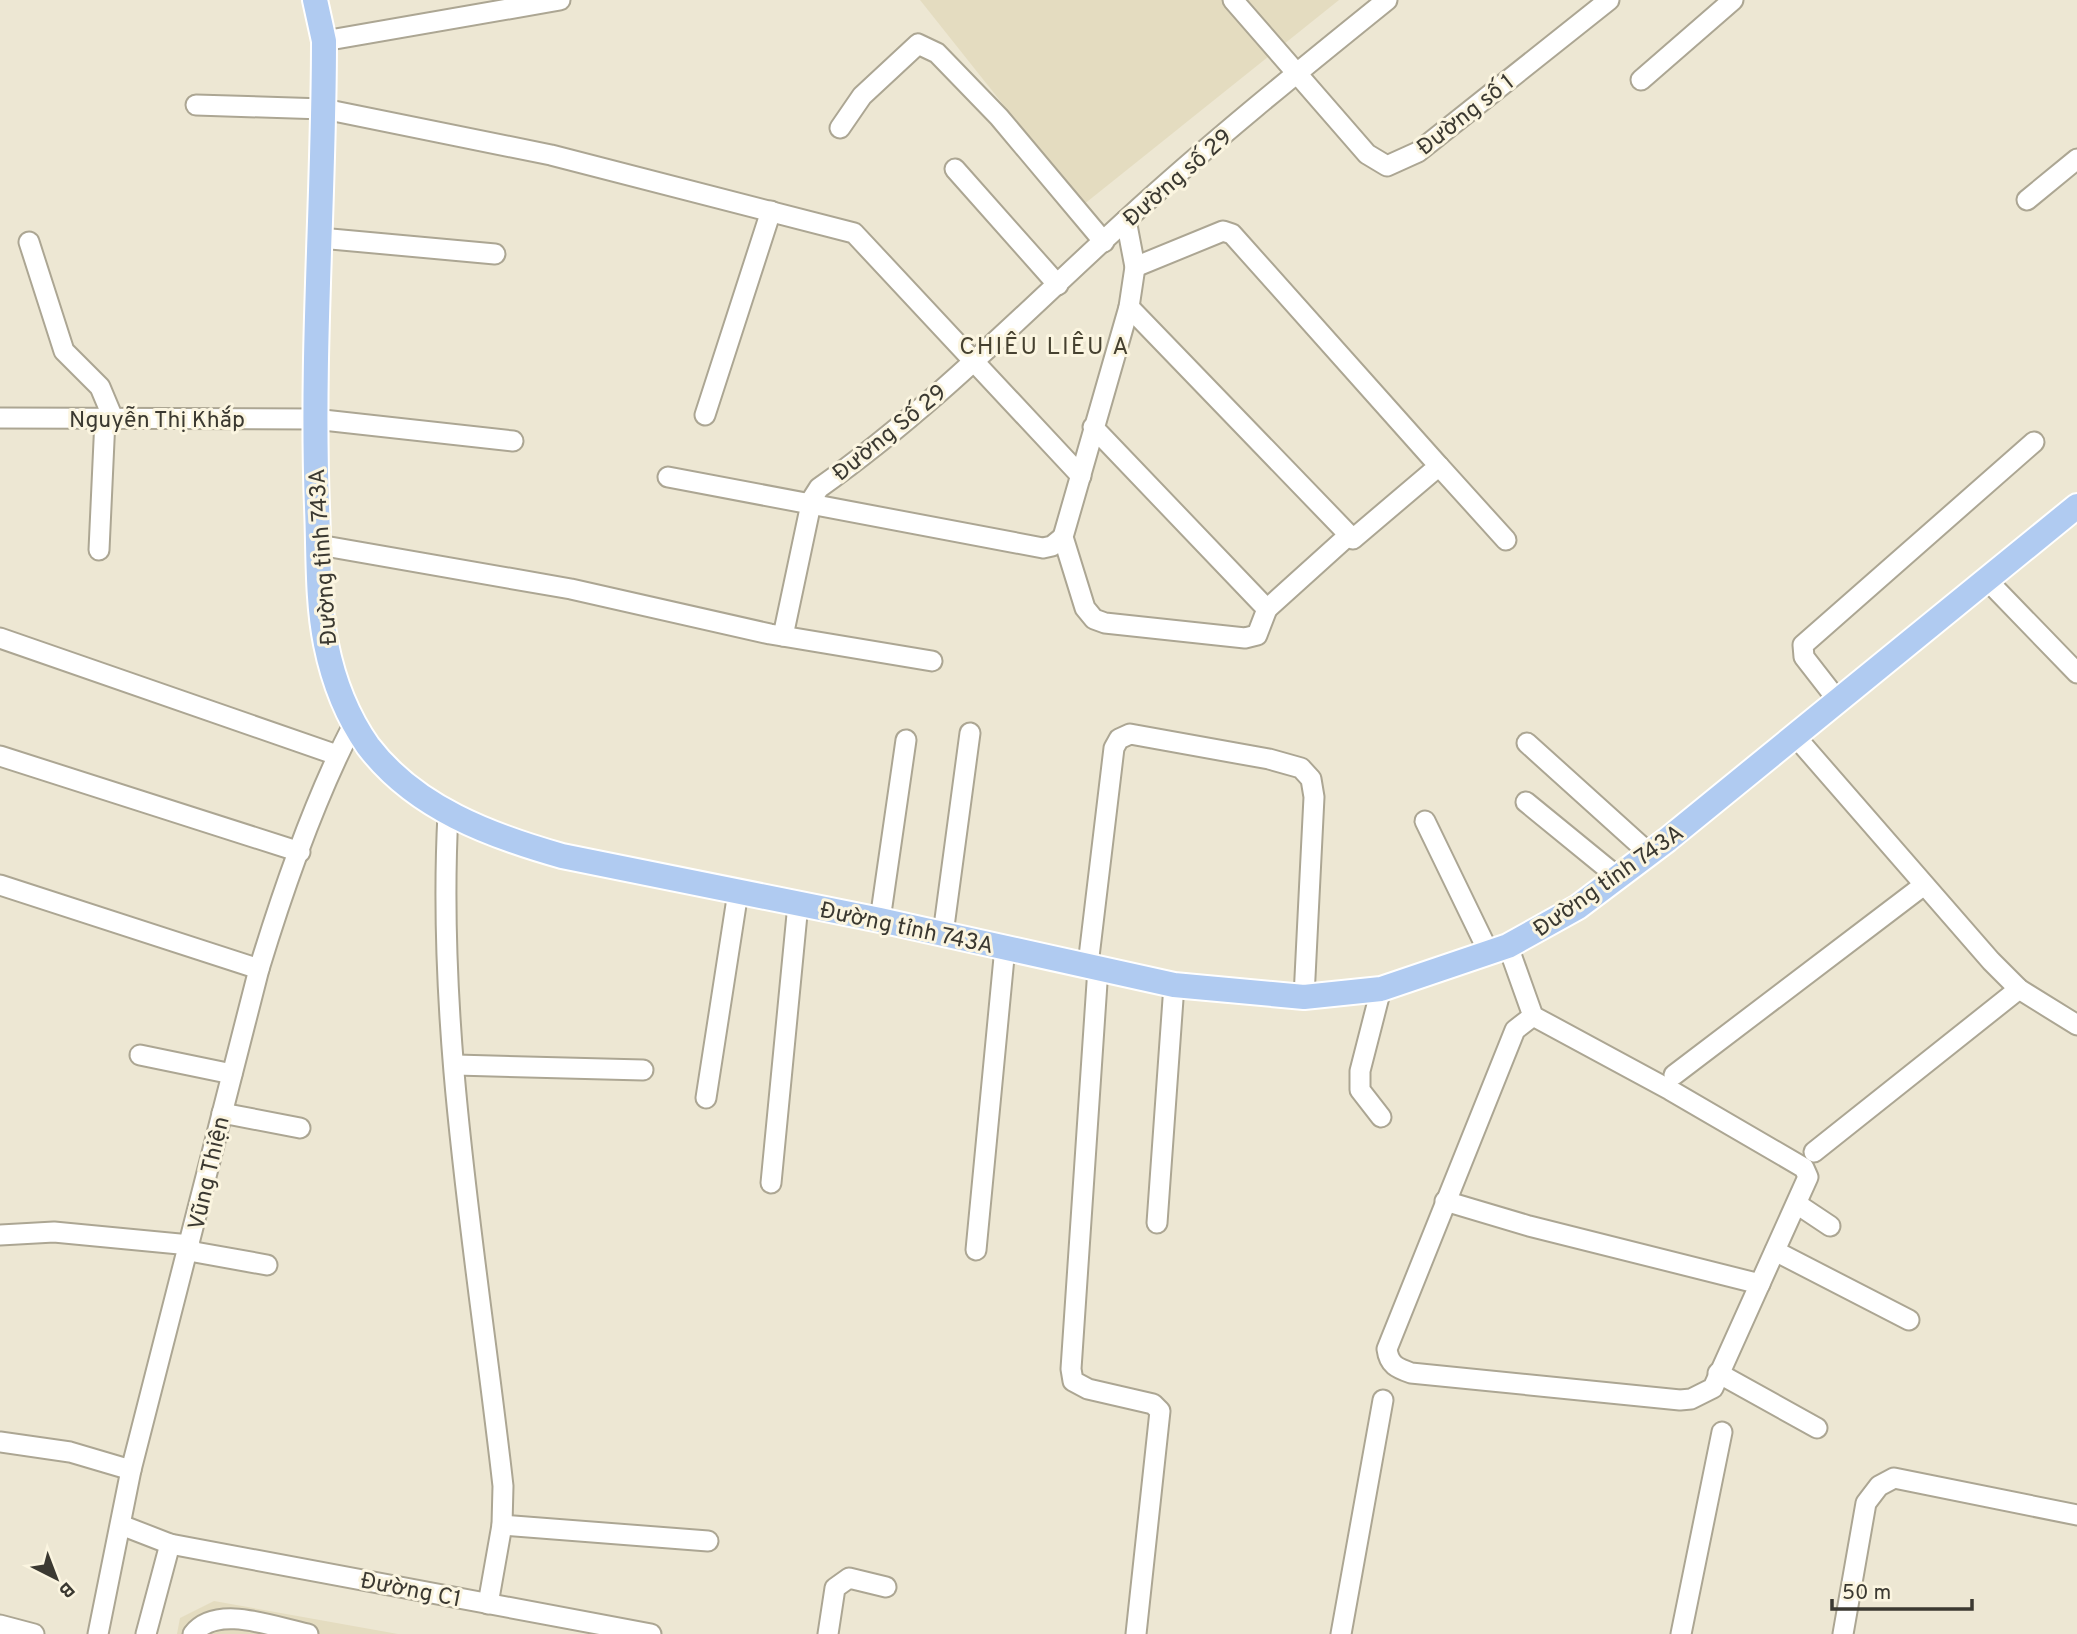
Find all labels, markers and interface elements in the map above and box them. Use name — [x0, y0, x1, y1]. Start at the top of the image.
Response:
street label: Đường số 1 — [1411, 68, 1521, 163]
street label: Đường số 29 — [1117, 123, 1239, 234]
district label: CHIÊU LIÊU A — [959, 331, 1131, 363]
street label: Đường Số 29 — [827, 378, 953, 489]
street label: Nguyễn Thị Khắp — [69, 405, 245, 436]
street label: Đường tỉnh 743A — [304, 468, 345, 646]
street label: Đường tỉnh 743A — [1529, 819, 1690, 945]
street label: Đường tỉnh 743A — [817, 897, 996, 962]
street label: Vũng Thiện — [183, 1114, 238, 1233]
north arrow — [21, 1543, 91, 1613]
street label: Đường C1 — [358, 1567, 463, 1615]
scale bar — [1832, 1568, 1972, 1612]
text: B — [53, 1576, 79, 1602]
text: 50 m — [1842, 1580, 1891, 1607]

